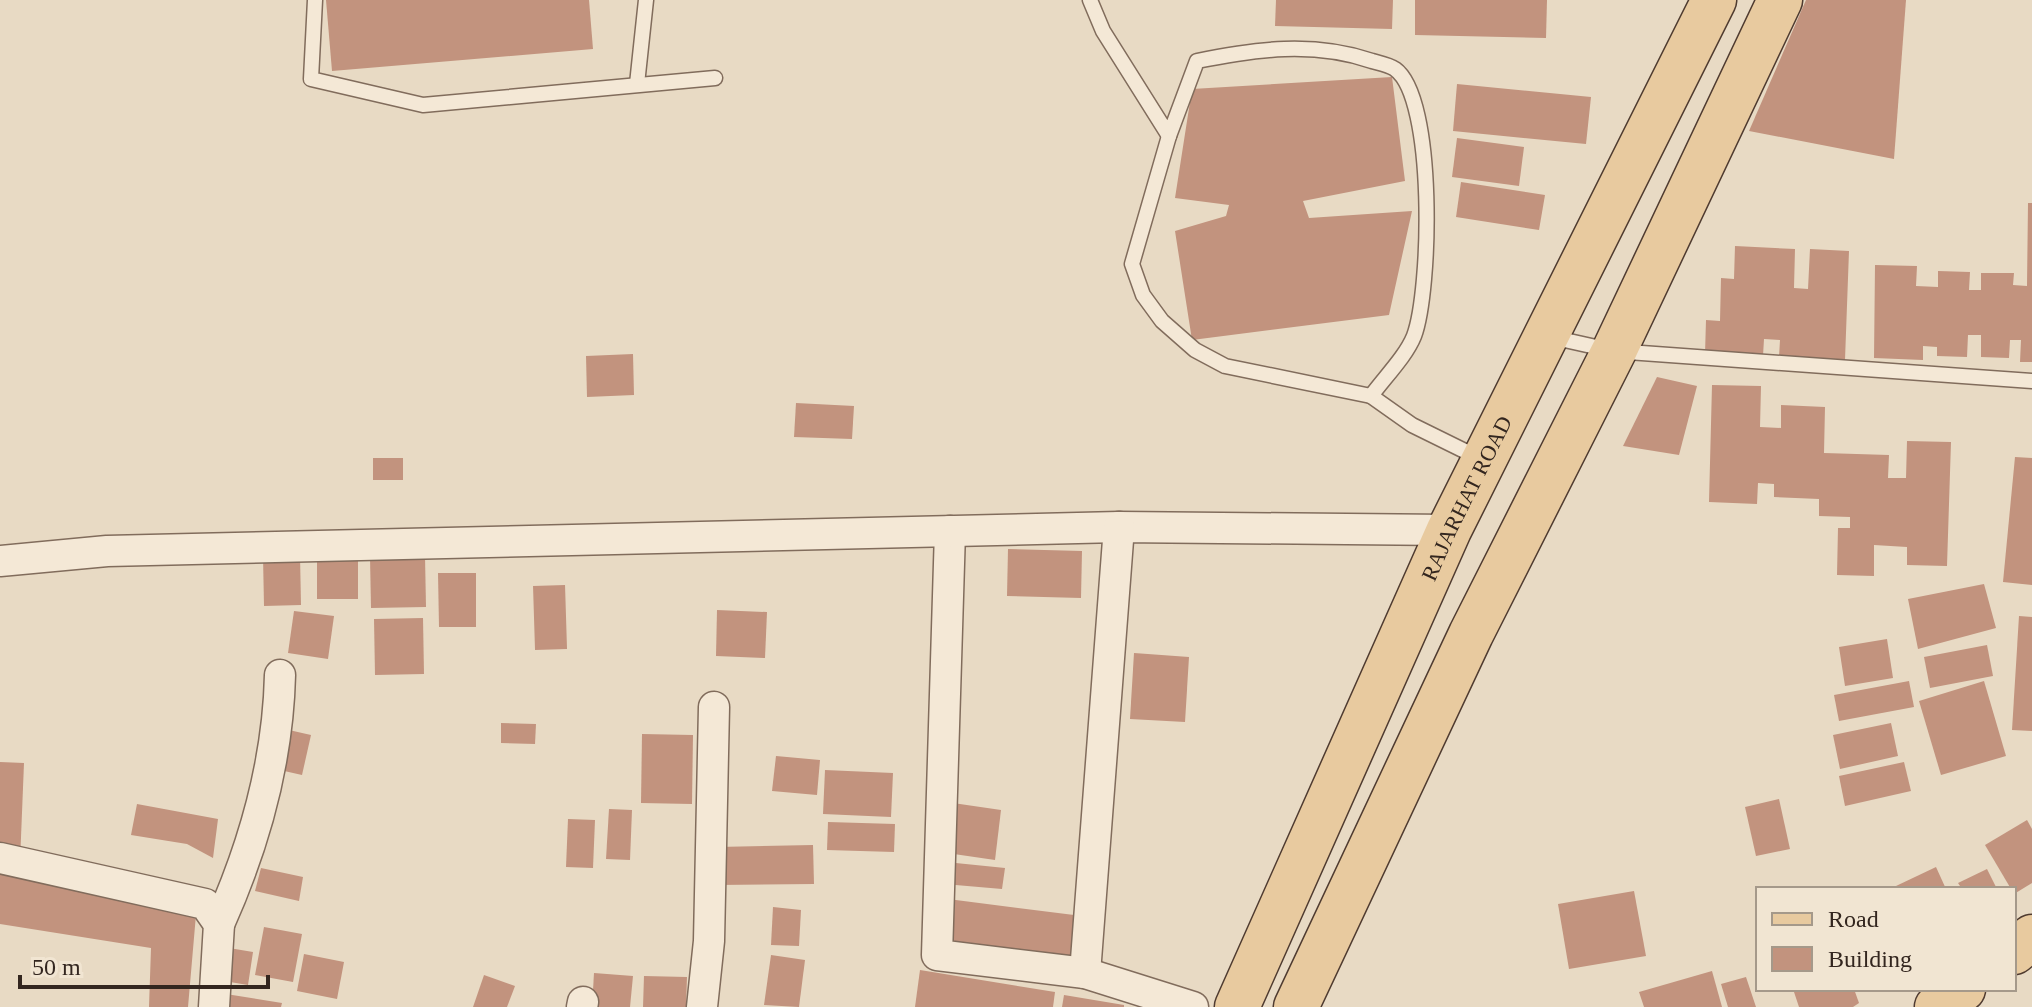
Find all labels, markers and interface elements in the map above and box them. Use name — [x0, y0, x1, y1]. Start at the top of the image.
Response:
street label: RAJARHAT ROAD — [1416, 412, 1517, 585]
legend — [1756, 887, 2016, 991]
text: Road — [1828, 906, 1879, 932]
scale bar — [20, 939, 268, 989]
text: Building — [1828, 946, 1912, 972]
text: 50 m — [32, 954, 81, 980]

